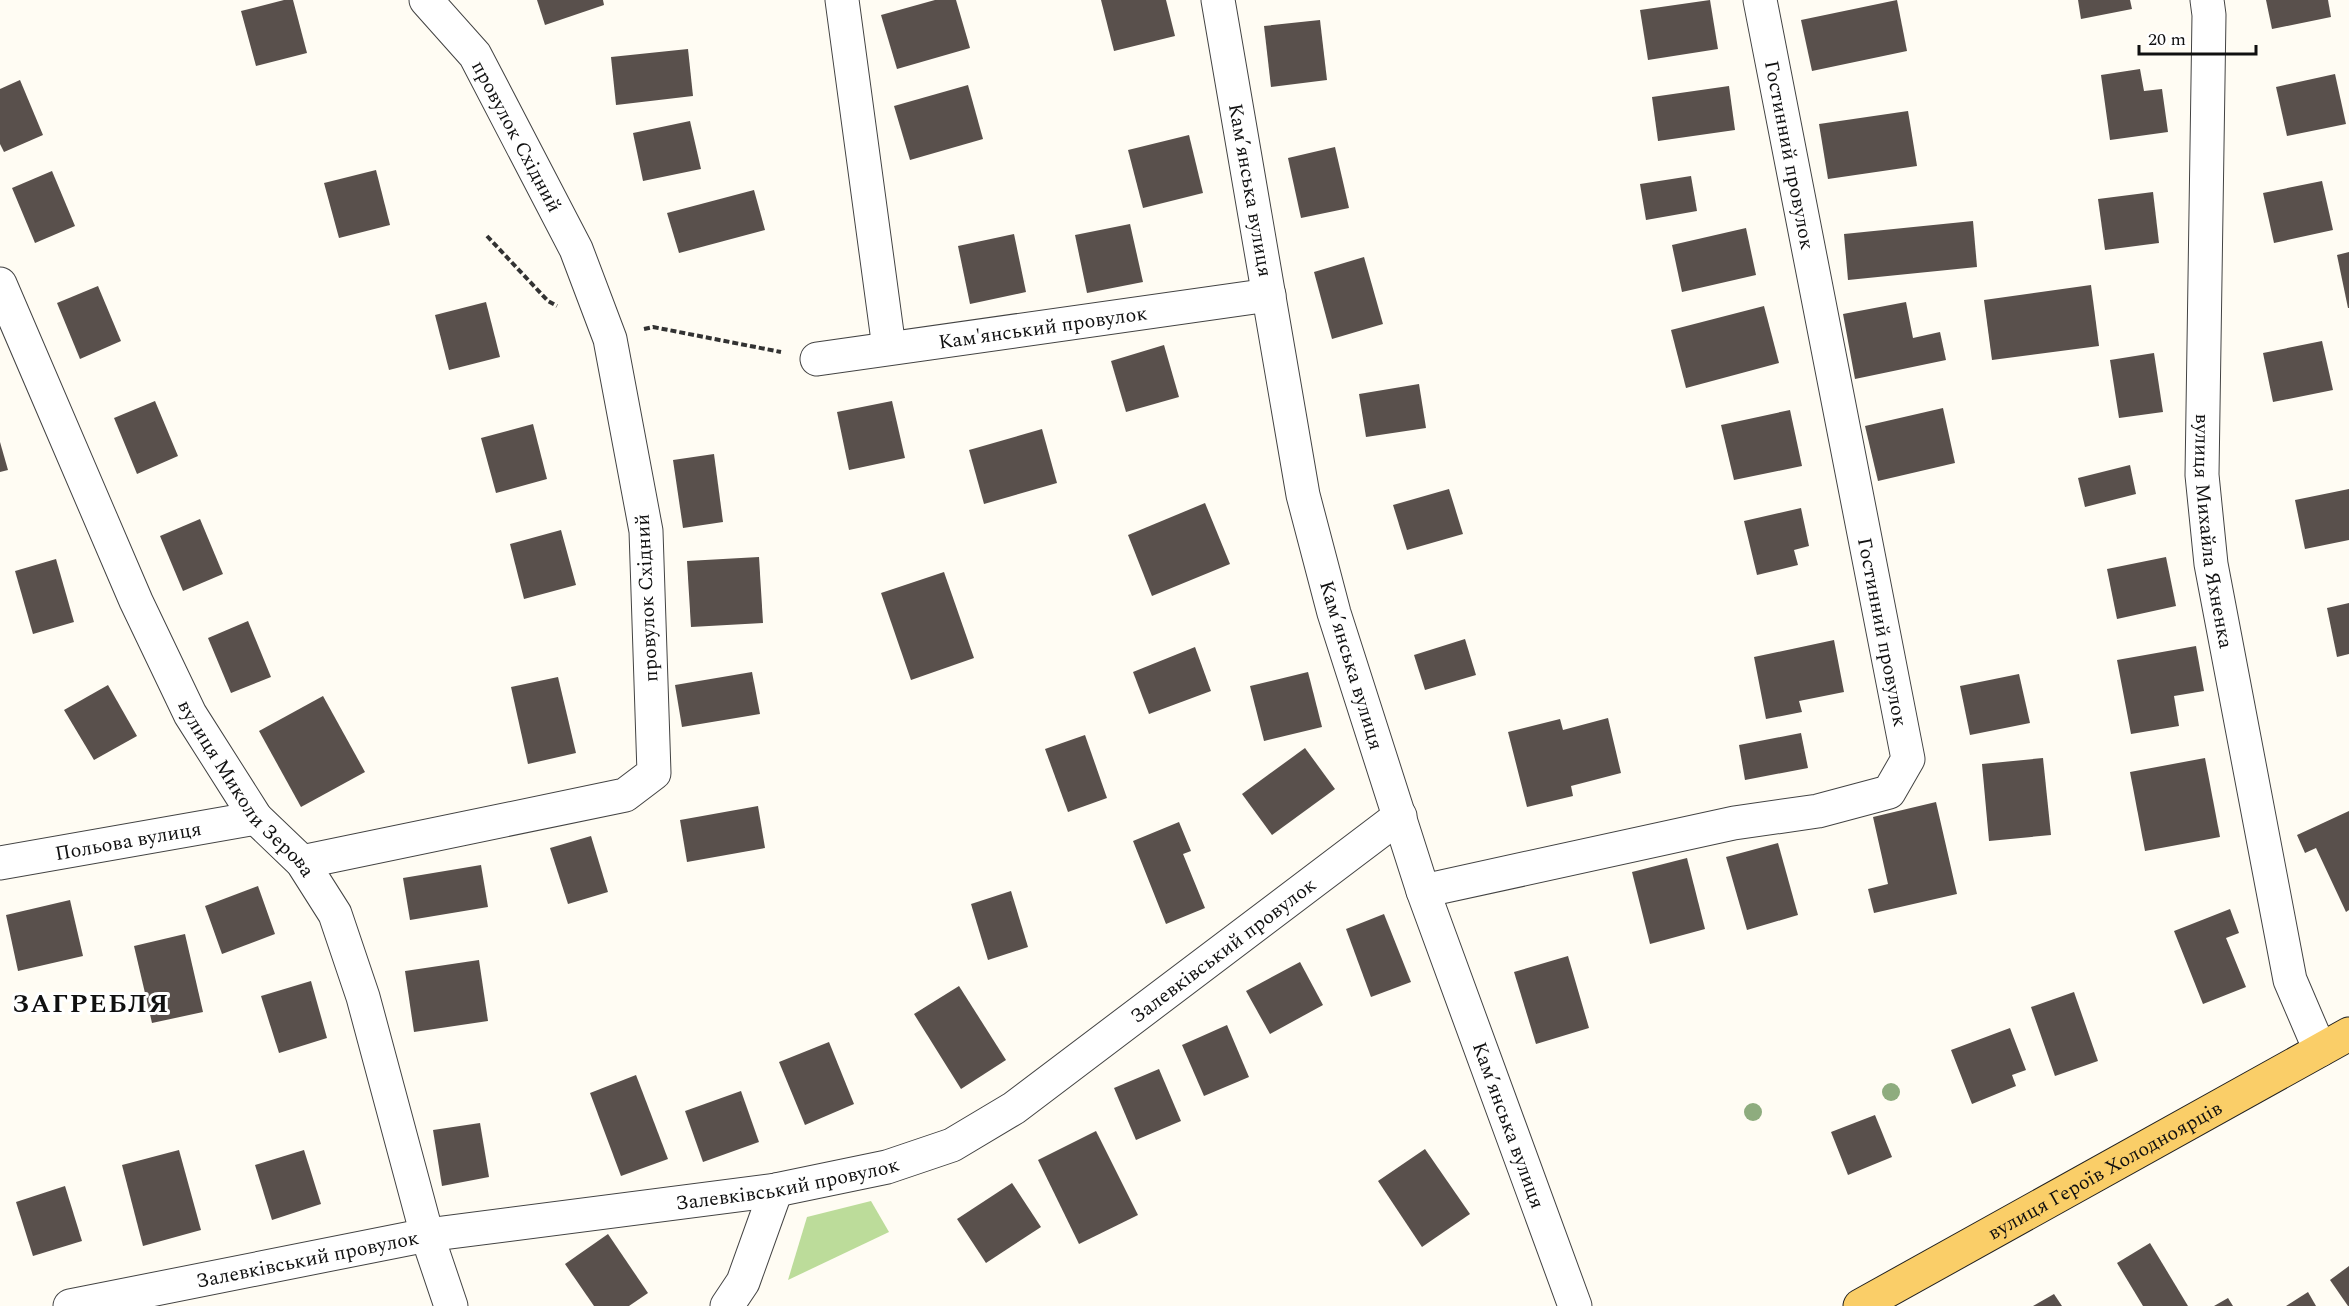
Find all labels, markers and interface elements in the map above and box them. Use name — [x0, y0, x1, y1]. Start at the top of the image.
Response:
scale bar — [2139, 18, 2256, 56]
text: 20 m — [2148, 26, 2186, 53]
street label: провулок Східний — [463, 55, 569, 218]
street label: Гостинний провулок — [1756, 58, 1822, 252]
street label: Камʼянська вулиця — [1220, 101, 1280, 279]
street label: Кам'янський провулок — [937, 298, 1149, 358]
street label: вулиця Михайла Яхненка — [2186, 413, 2241, 651]
street label: провулок Східний — [628, 513, 666, 683]
street label: Гостинний провулок — [1849, 535, 1915, 729]
street label: Камʼянська вулиця — [1311, 577, 1391, 754]
street label: вулиця Миколи Зерова — [169, 695, 322, 883]
street label: Польова вулиця — [53, 814, 204, 869]
street label: Залевківський провулок — [1124, 870, 1323, 1031]
district label: ЗАГРЕБЛЯ — [12, 984, 170, 1024]
street label: Камʼянська вулиця — [1464, 1038, 1552, 1213]
street label: вулиця Героїв Холодноярців — [1982, 1093, 2228, 1248]
street label: Залевківський провулок — [674, 1150, 904, 1219]
street label: Залевківський провулок — [194, 1223, 422, 1297]

